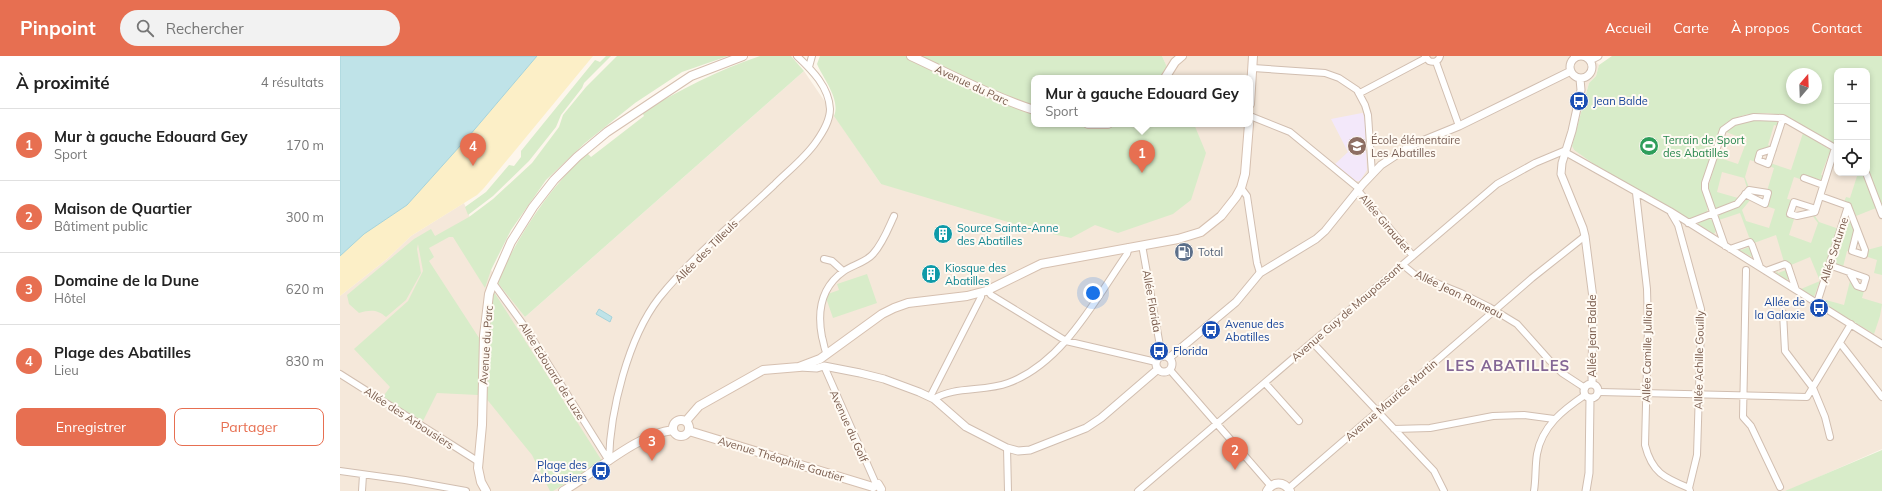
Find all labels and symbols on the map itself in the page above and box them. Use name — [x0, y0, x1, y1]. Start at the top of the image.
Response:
street label: Avenue du Parc — [933, 62, 1012, 108]
north arrow — [1786, 68, 1822, 104]
bus stop icon: Jean Balde — [1568, 90, 1590, 112]
place label: Jean Balde — [1593, 94, 1648, 108]
pin: 4 — [460, 133, 486, 166]
place label: École élémentaire Les Abatilles — [1371, 133, 1460, 160]
place label: Terrain de Sport des Abatilles — [1663, 133, 1745, 160]
school or university icon: École élémentaire Les Abatilles — [1346, 135, 1368, 157]
sports icon: Terrain de Sport des Abatilles — [1638, 135, 1660, 157]
pin: 1 — [1129, 140, 1155, 173]
street label: Allée Giraudet — [1356, 191, 1414, 255]
street label: Allée Saturne — [1817, 215, 1851, 285]
street label: Allée des Tilleuls — [671, 216, 741, 286]
place label: Source Sainte-Anne des Abatilles — [957, 221, 1058, 248]
building icon: Source Sainte-Anne des Abatilles — [932, 223, 954, 245]
fuel station icon: Total — [1173, 241, 1195, 263]
place label: Total — [1198, 245, 1223, 259]
street label: Avenue Guy de Maupassant — [1288, 260, 1406, 364]
place label: Kiosque des Abatilles — [945, 261, 1006, 288]
building icon: Kiosque des Abatilles — [920, 263, 942, 285]
street label: Allée Jean Rameau — [1413, 267, 1505, 321]
street label: Allée Florida — [1140, 269, 1164, 333]
your location — [1083, 283, 1103, 303]
street label: Allée Jean Balde — [1585, 295, 1599, 377]
place label: Allée de la Galaxie — [1755, 295, 1805, 322]
bus stop icon: Allée de la Galaxie — [1808, 297, 1830, 319]
street label: Allée Camille Jullian — [1639, 303, 1655, 403]
street label: Avenue du Parc — [476, 304, 496, 385]
street label: Allée Achille Gouilly — [1691, 310, 1707, 410]
place label: Avenue des Abatilles — [1225, 317, 1284, 344]
street label: Allée Edouard de Luze — [516, 319, 588, 423]
bus stop icon: Avenue des Abatilles — [1200, 319, 1222, 341]
bus stop icon: Florida — [1148, 340, 1170, 362]
place label: Florida — [1173, 344, 1208, 358]
street label: Avenue Maurice Martin — [1342, 356, 1440, 444]
district label: LES ABATILLES — [1446, 356, 1570, 375]
street label: Allée des Arbousiers — [362, 384, 456, 452]
street label: Avenue du Golf — [827, 388, 871, 465]
pin: 3 — [639, 428, 665, 461]
street label: Avenue Théophile Gautier — [716, 433, 846, 485]
pin: 2 — [1222, 437, 1248, 470]
place label: Plage des Arbousiers — [532, 458, 587, 485]
bus stop icon: Plage des Arbousiers — [590, 460, 612, 482]

